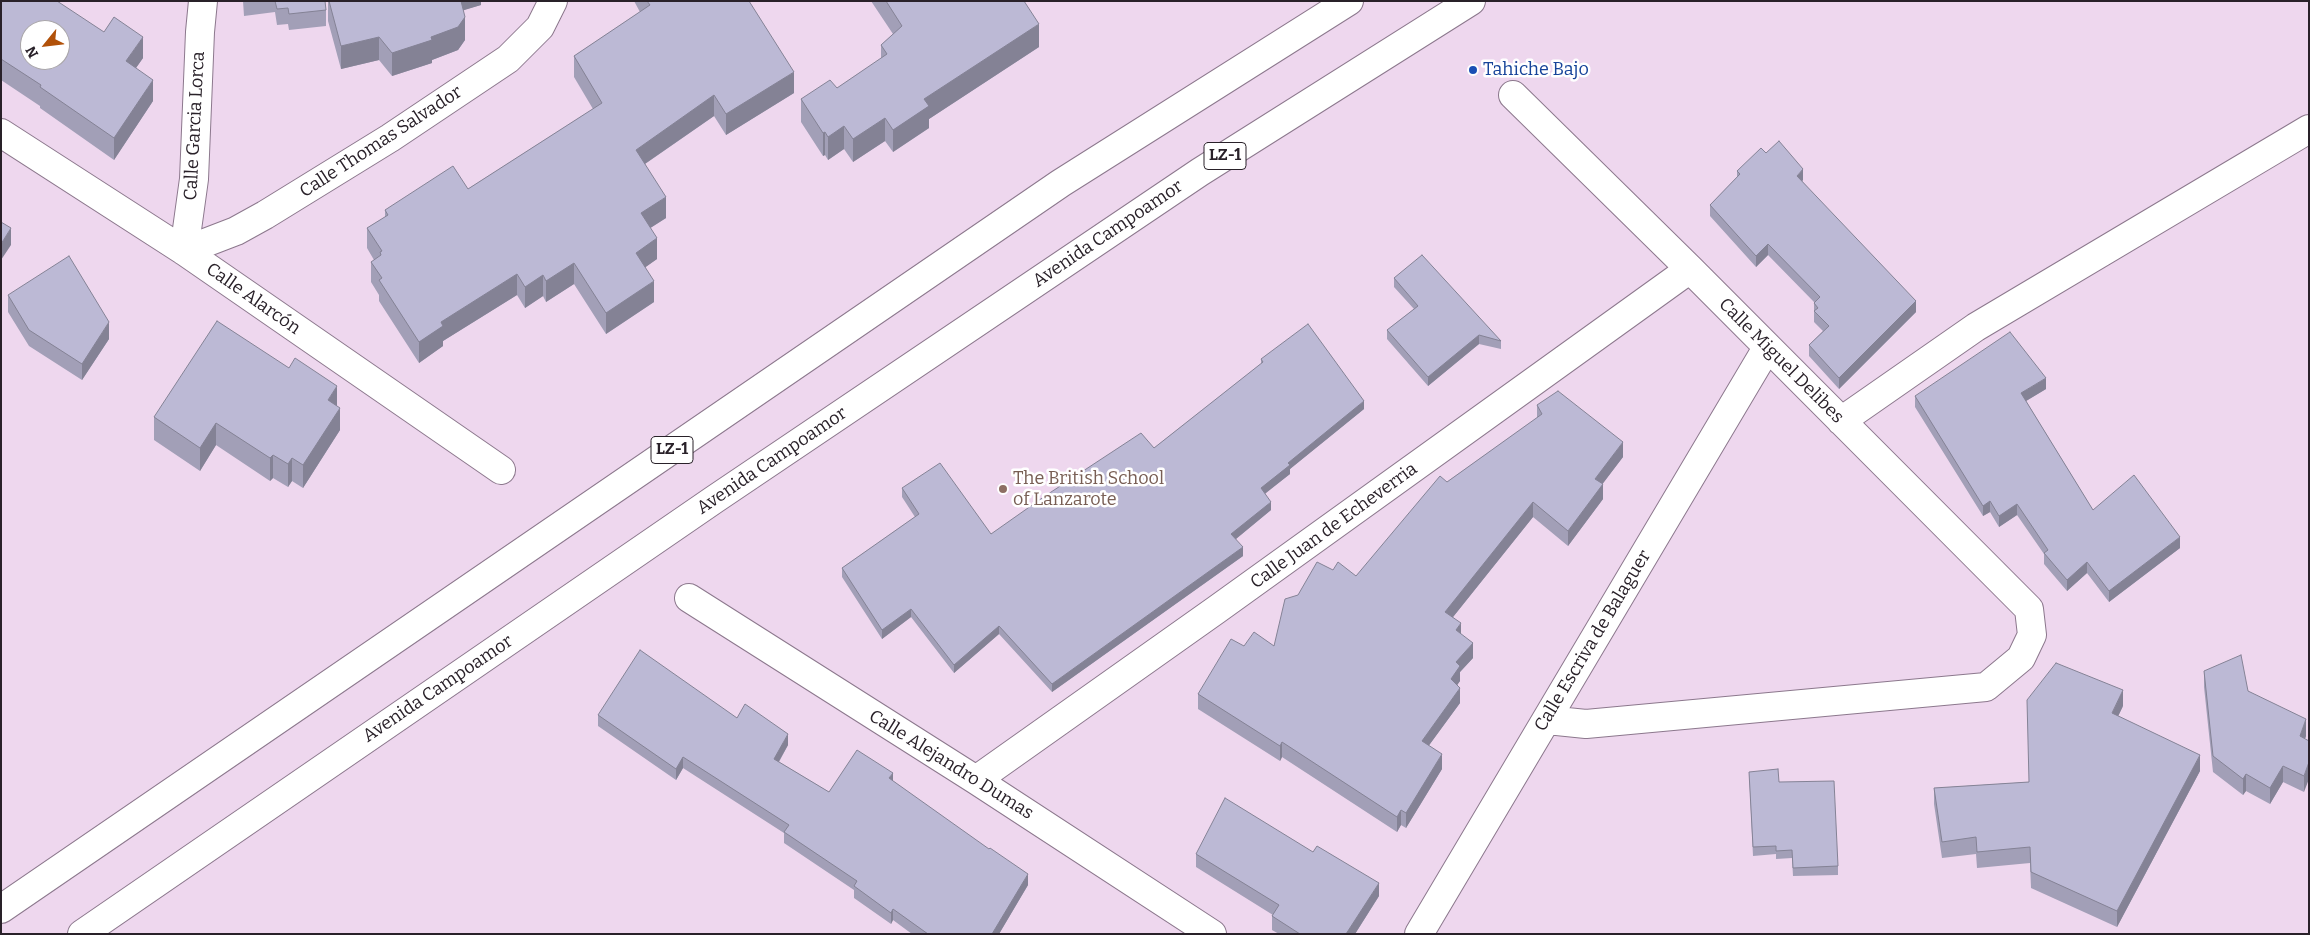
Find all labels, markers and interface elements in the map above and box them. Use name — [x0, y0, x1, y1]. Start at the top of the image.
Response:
north arrow — [20, 20, 70, 70]
text: N — [22, 43, 42, 61]
street label: Calle Garcia Lorca — [180, 51, 210, 201]
place label: Tahiche Bajo — [1483, 59, 1589, 81]
marker: Tahiche Bajo — [1467, 64, 1479, 76]
street label: Calle Thomas Salvador — [296, 81, 466, 203]
road number: LZ-1 — [1204, 142, 1246, 170]
street label: Avenida Campoamor — [1029, 176, 1187, 292]
street label: Calle Alarcón — [202, 258, 304, 340]
street label: Calle Miguel Delibes — [1714, 294, 1848, 428]
street label: Avenida Campoamor — [693, 403, 851, 519]
road number: LZ-1 — [651, 436, 693, 464]
street label: Calle Juan de Echeverria — [1246, 458, 1422, 594]
place label: The British School of Lanzarote — [1013, 468, 1164, 510]
marker: The British School of Lanzarote — [997, 483, 1009, 495]
street label: Calle Escriva de Balaguer — [1530, 546, 1656, 736]
street label: Avenida Campoamor — [359, 631, 517, 747]
street label: Calle Alejandro Dumas — [865, 706, 1037, 824]

